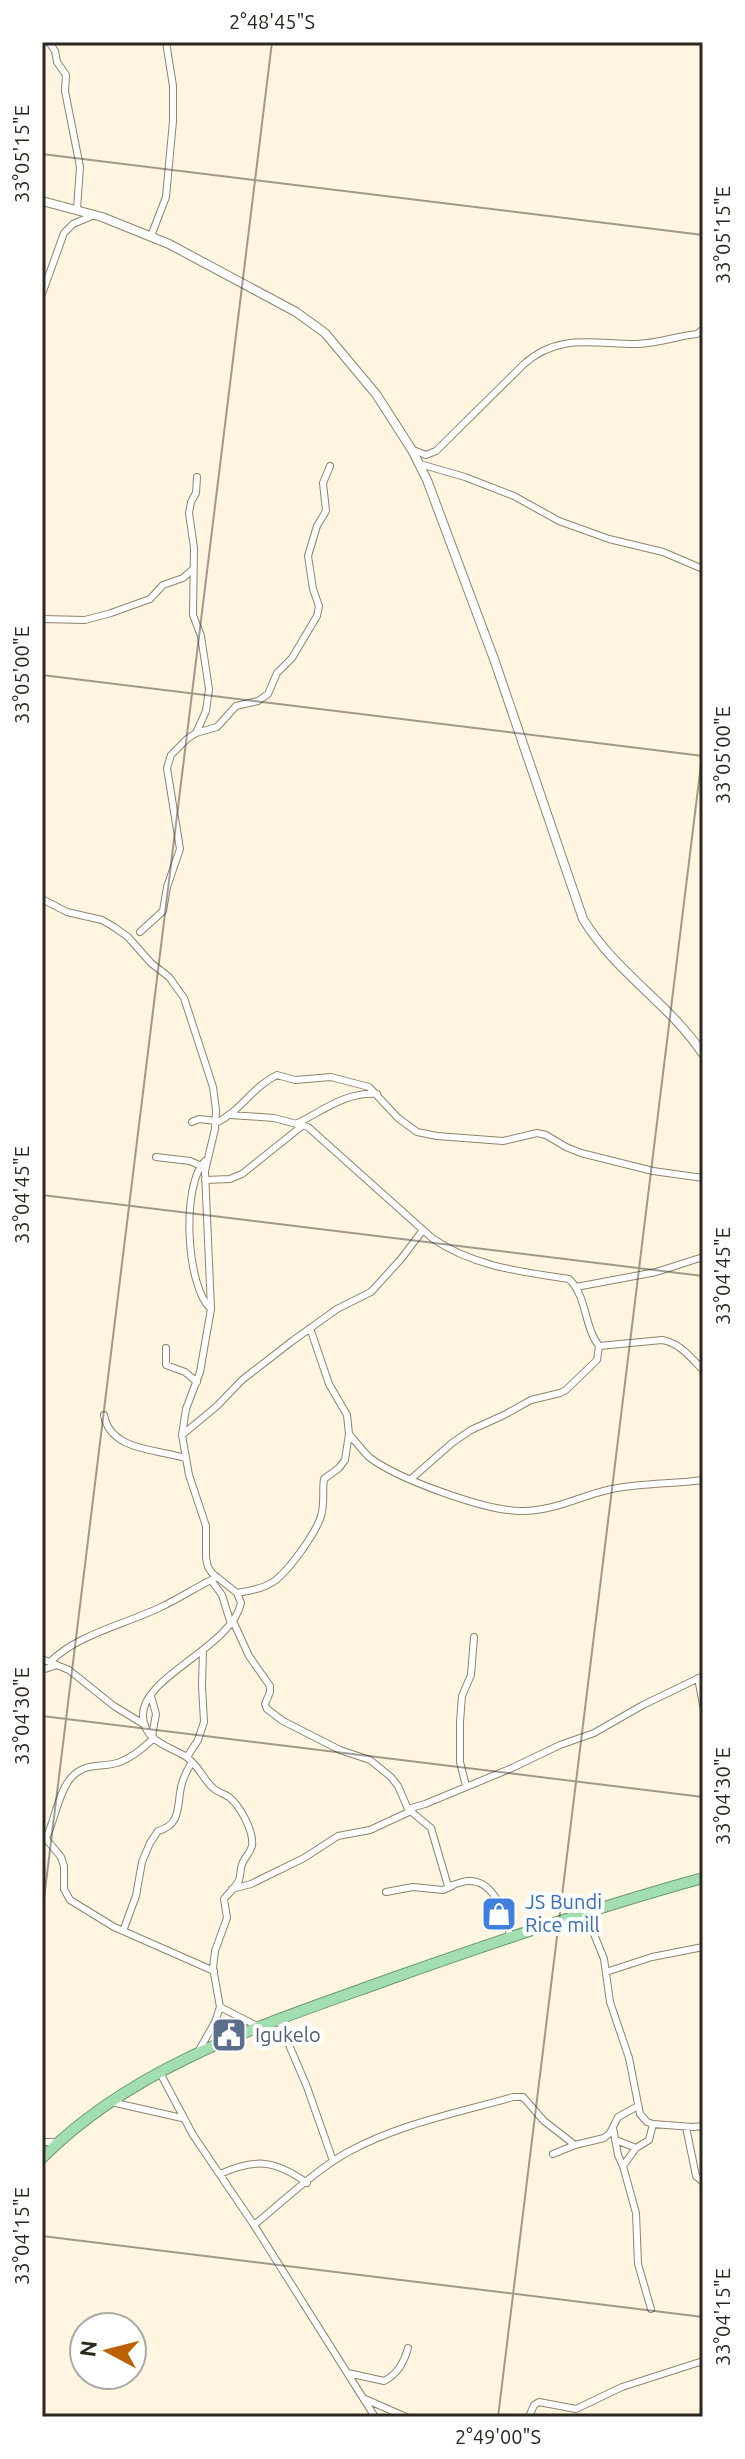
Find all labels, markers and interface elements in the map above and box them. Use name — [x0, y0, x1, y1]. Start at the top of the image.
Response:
text: 2°48'45"S — [229, 10, 315, 33]
text: 33°05'15"E — [10, 105, 33, 203]
text: 33°05'15"E — [711, 186, 734, 284]
text: 33°05'00"E — [10, 626, 33, 724]
text: 33°05'00"E — [711, 706, 734, 804]
text: 33°04'45"E — [10, 1146, 33, 1244]
text: 33°04'45"E — [711, 1227, 734, 1325]
text: 33°04'30"E — [10, 1667, 33, 1765]
text: 33°04'30"E — [711, 1747, 734, 1845]
place label: JS Bundi Rice mill — [525, 1890, 602, 1936]
shop icon: JS Bundi Rice mill — [480, 1895, 518, 1933]
public building icon: Igukelo — [210, 2016, 248, 2054]
place label: Igukelo — [255, 2023, 321, 2046]
text: 33°04'15"E — [10, 2187, 33, 2285]
text: 33°04'15"E — [711, 2268, 734, 2366]
north arrow — [68, 2311, 148, 2391]
text: N — [74, 2339, 101, 2358]
text: 2°49'00"S — [455, 2425, 541, 2448]

